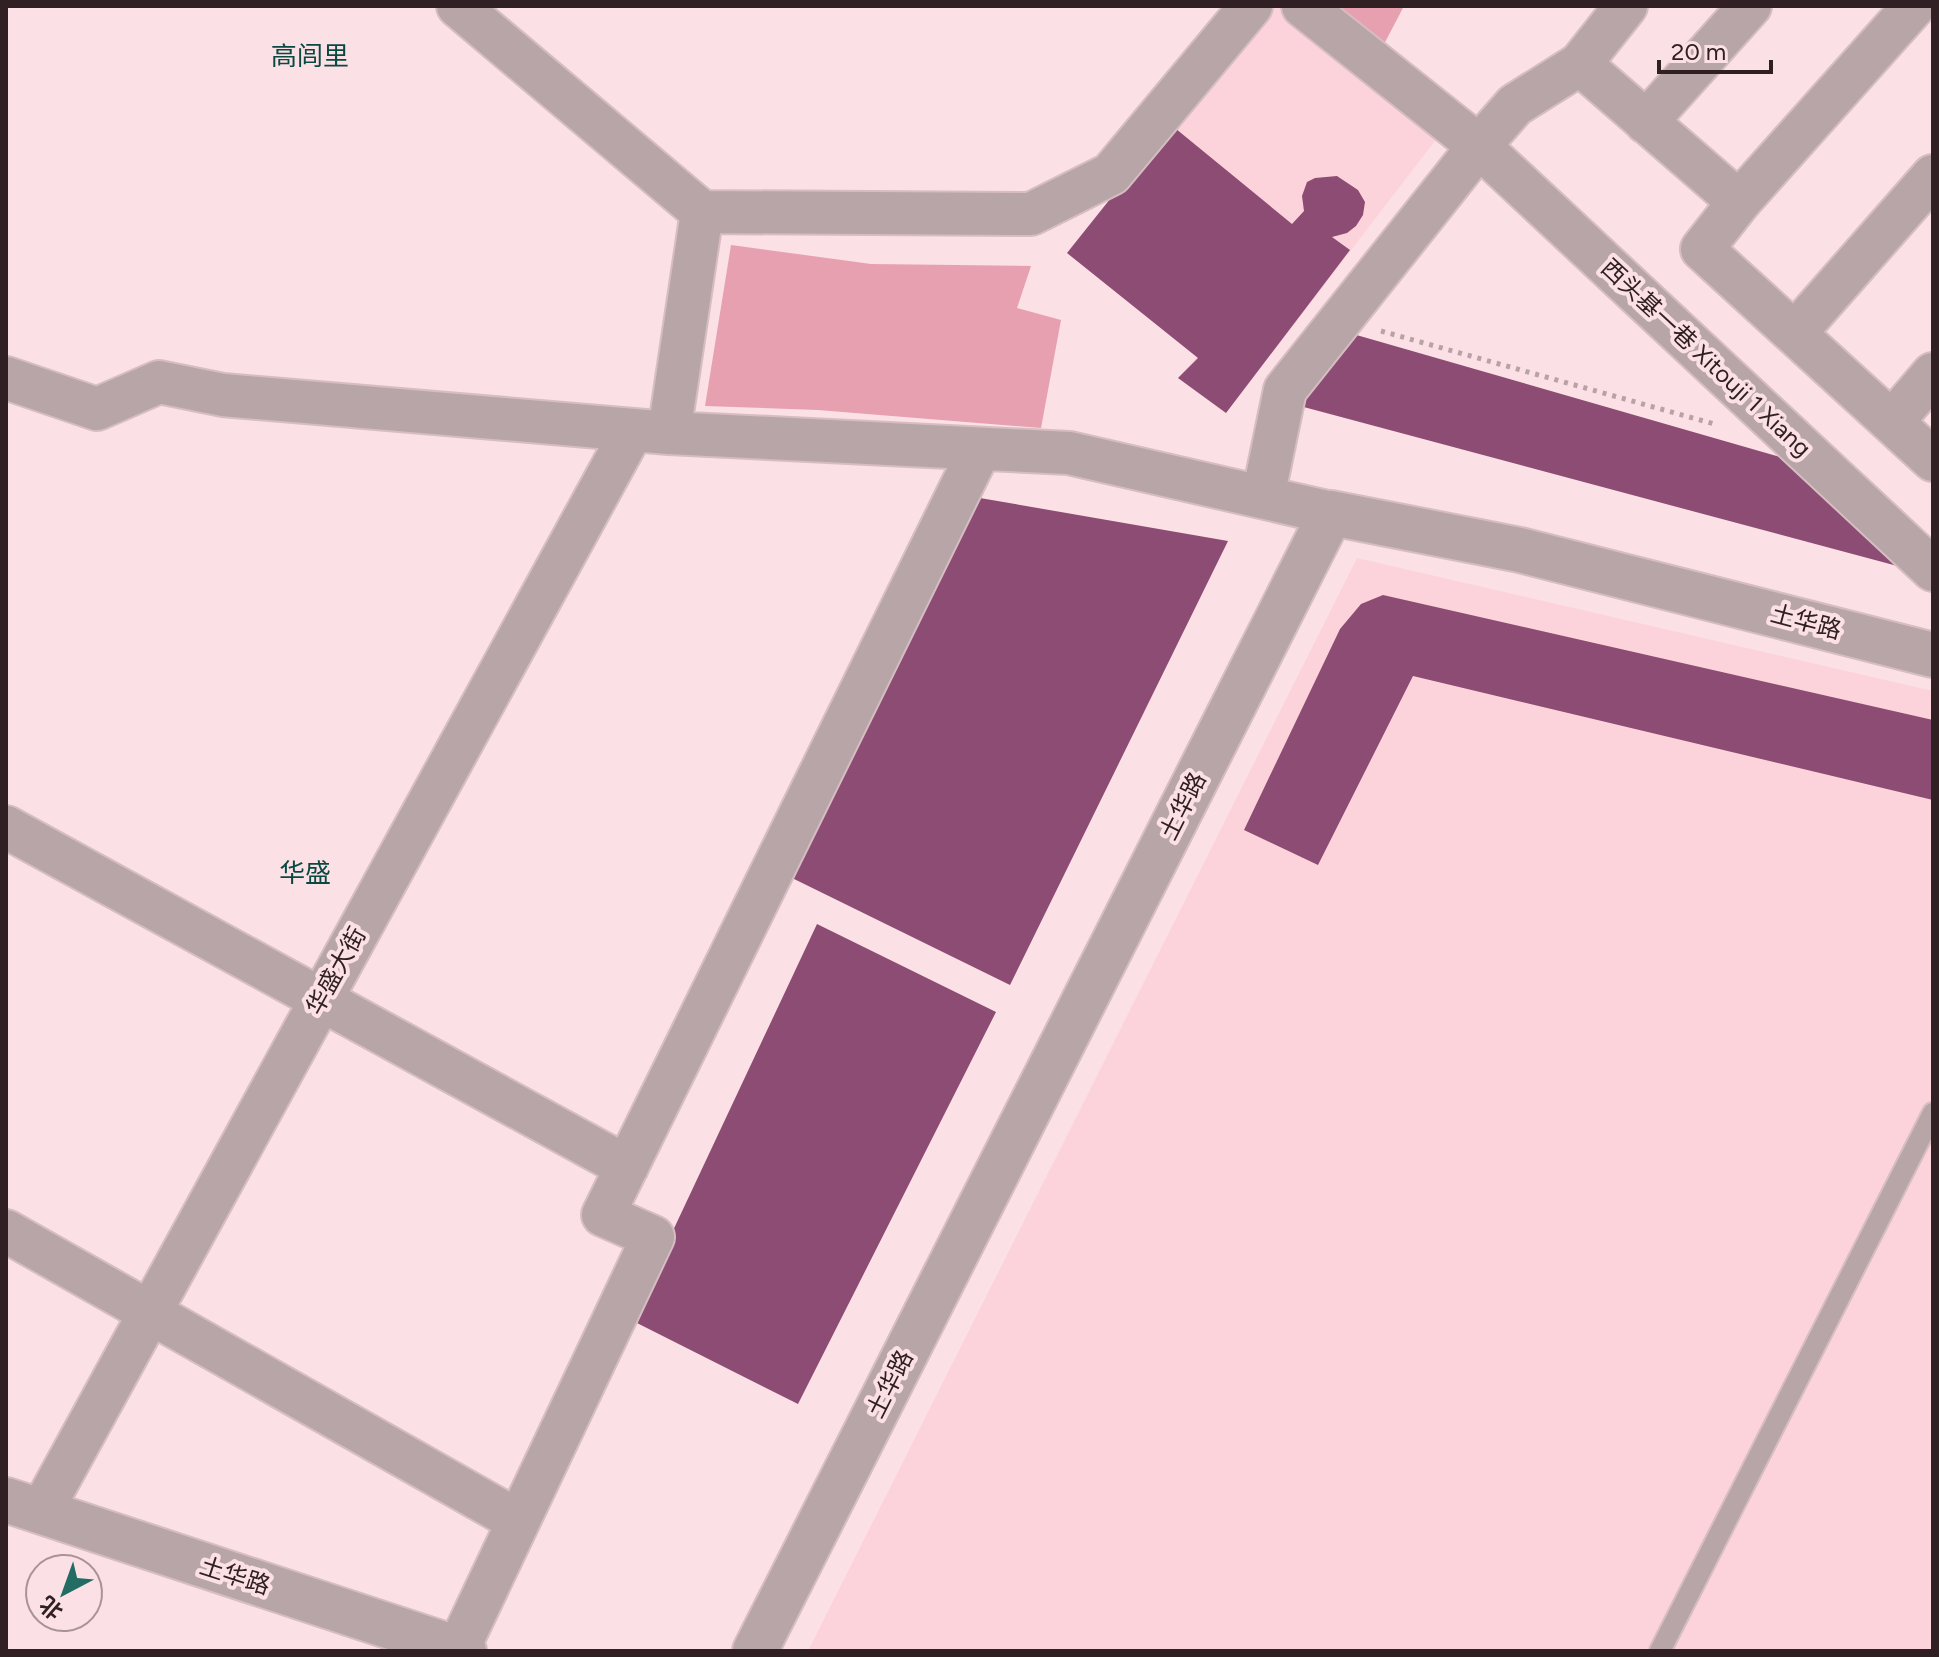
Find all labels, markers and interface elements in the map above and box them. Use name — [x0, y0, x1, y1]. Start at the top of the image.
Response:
scale bar — [1659, 24, 1771, 74]
text: 20 m — [1671, 37, 1726, 66]
district label: 高闾里 — [271, 40, 349, 72]
street label: 西头基一巷 Xitouji 1 Xiang — [1595, 253, 1817, 462]
street label: 土华路 — [1768, 598, 1845, 645]
street label: 土华路 — [1153, 767, 1212, 844]
district label: 华盛 — [279, 857, 331, 889]
street label: 华盛大街 — [300, 922, 372, 1020]
street label: 土华路 — [860, 1345, 919, 1422]
street label: 土华路 — [196, 1551, 274, 1600]
north arrow — [24, 1553, 104, 1633]
text: 北 — [34, 1590, 68, 1625]

